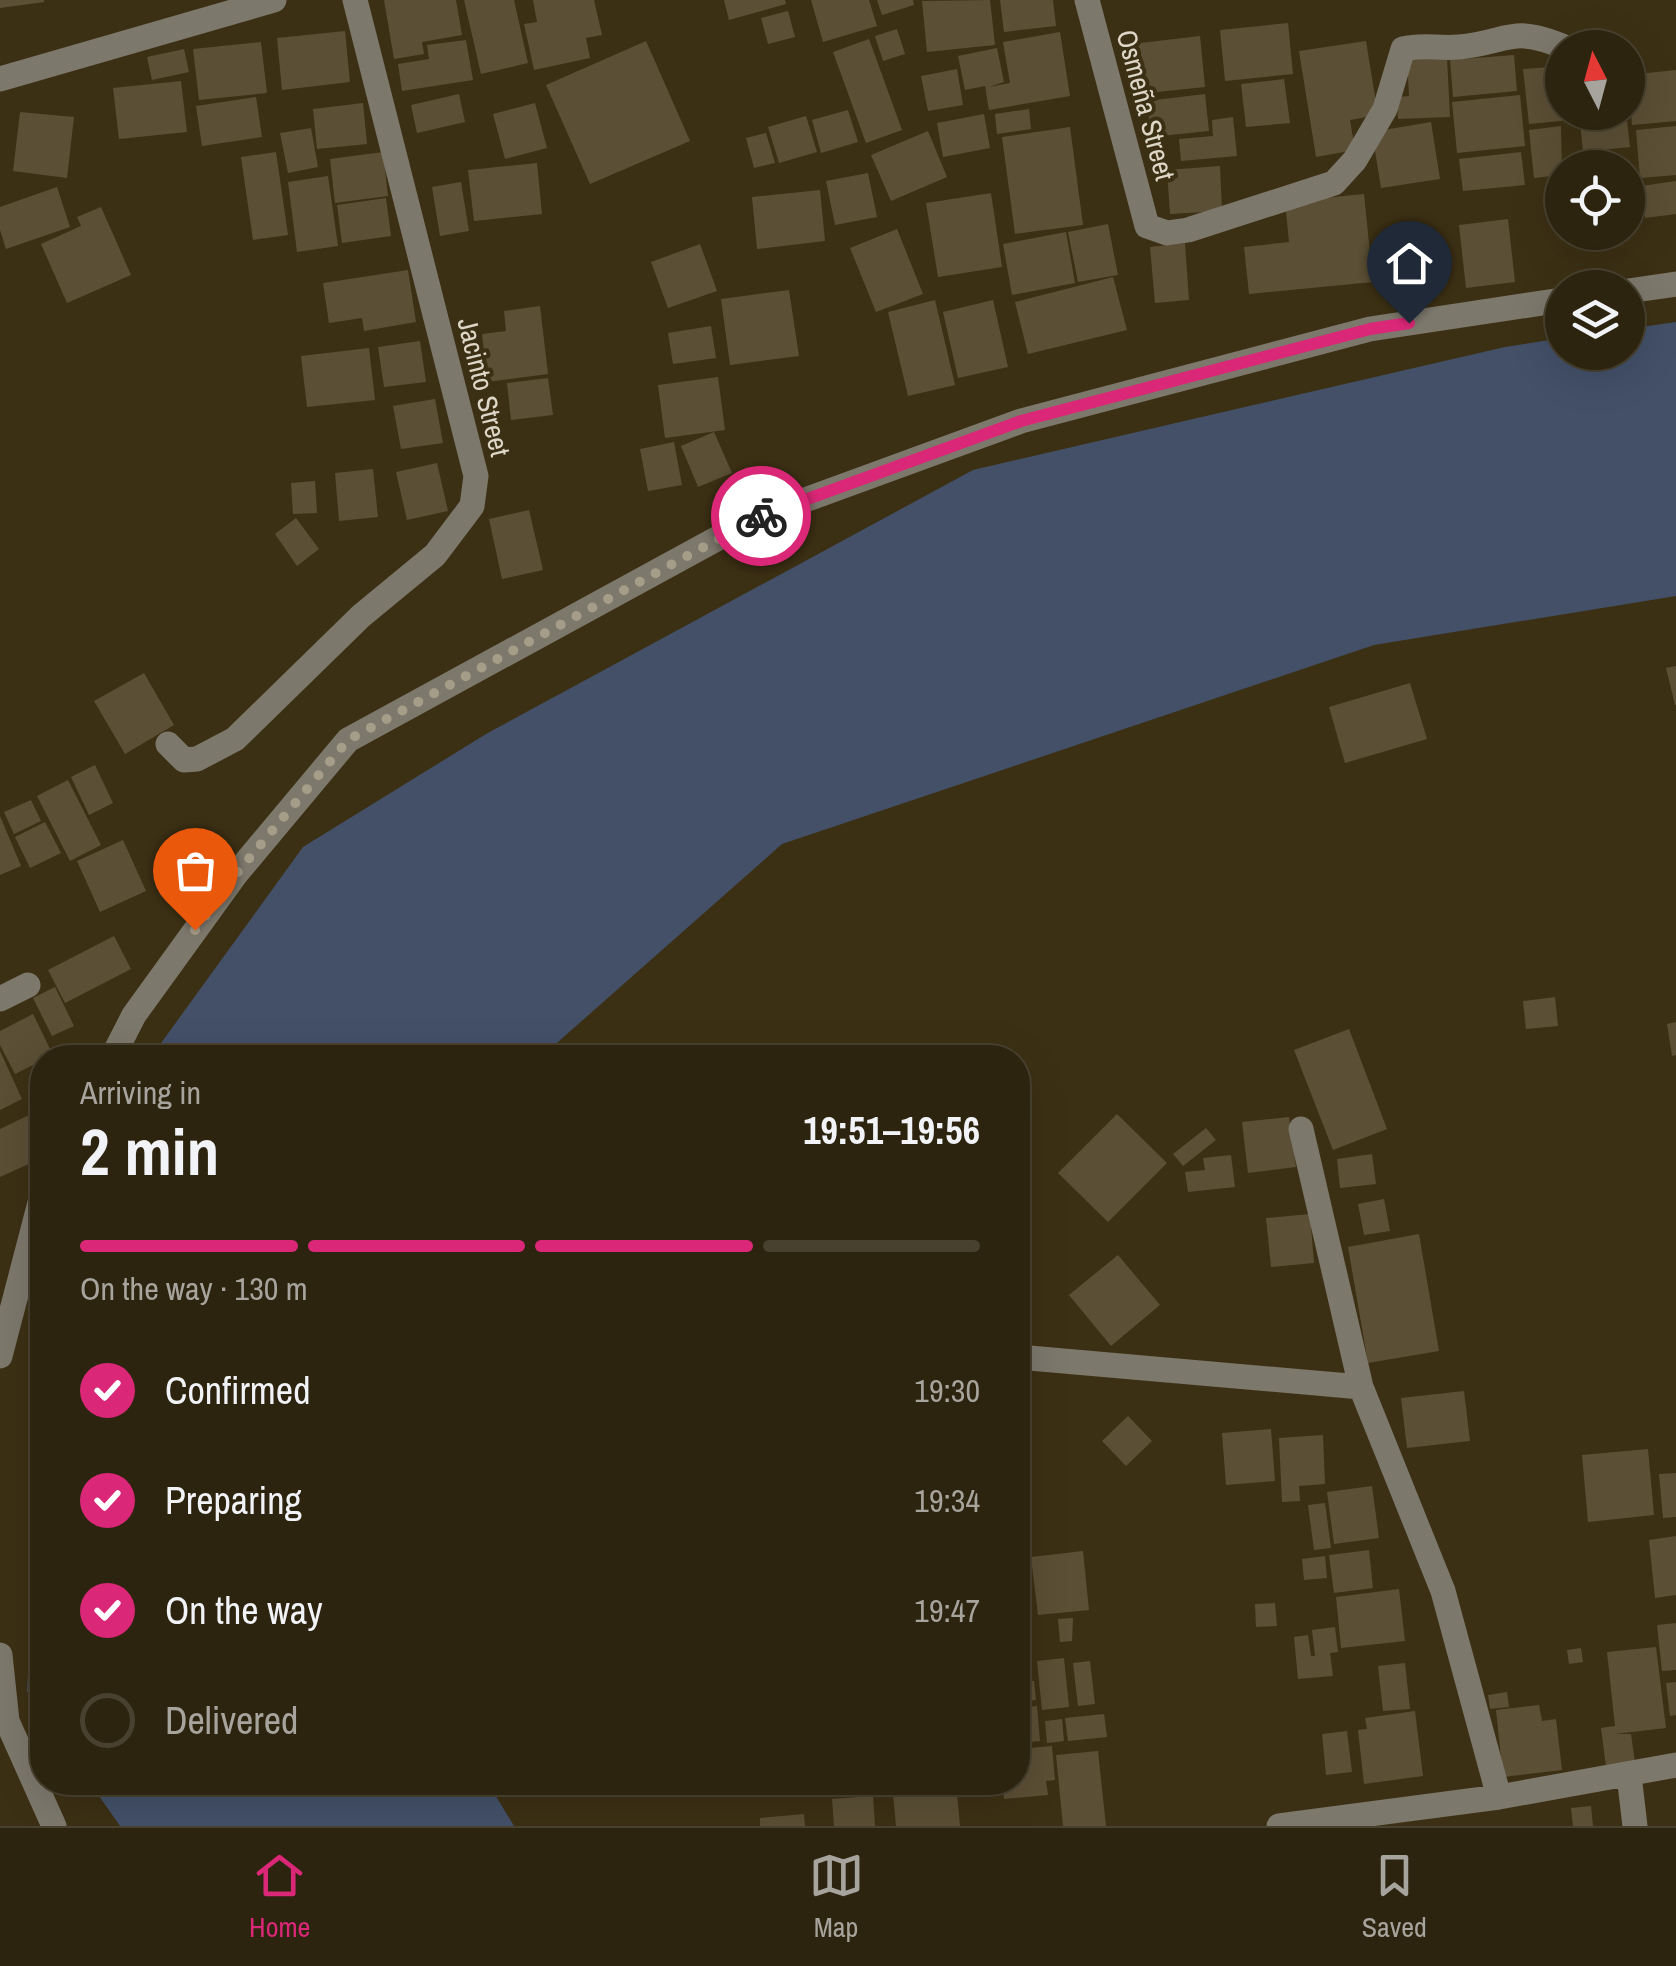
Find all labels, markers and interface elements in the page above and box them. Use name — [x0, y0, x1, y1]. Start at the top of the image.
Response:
street label: Osmeña Street — [1108, 26, 1184, 184]
north arrow — [1545, 30, 1645, 130]
map controls — [1545, 30, 1645, 370]
button: locate — [1545, 150, 1645, 250]
pin — [1367, 221, 1452, 324]
icon: home — [1382, 236, 1437, 291]
button: layers — [1545, 270, 1645, 370]
street label: Jacinto Street — [448, 314, 520, 460]
courier — [711, 466, 811, 566]
icon: bike — [734, 489, 789, 544]
pin — [153, 828, 238, 931]
icon: bag — [168, 843, 223, 898]
text: Arriving in — [80, 1071, 201, 1114]
text: 19:51–19:56 — [803, 1105, 980, 1156]
text: 2 min — [80, 1108, 219, 1195]
text: On the way · 130 m — [80, 1267, 308, 1310]
icon: check — [80, 1363, 135, 1418]
text: Confirmed — [165, 1365, 310, 1416]
text: 19:30 — [914, 1369, 980, 1412]
icon: check — [80, 1473, 135, 1528]
text: Preparing — [165, 1475, 302, 1526]
text: 19:34 — [914, 1479, 980, 1522]
icon: check — [80, 1583, 135, 1638]
text: On the way — [165, 1585, 323, 1636]
text: 19:47 — [914, 1589, 980, 1632]
text: Delivered — [165, 1695, 298, 1746]
tab: Home — [249, 1848, 310, 1946]
tab: Map — [809, 1848, 864, 1946]
tab: Saved — [1362, 1848, 1427, 1946]

